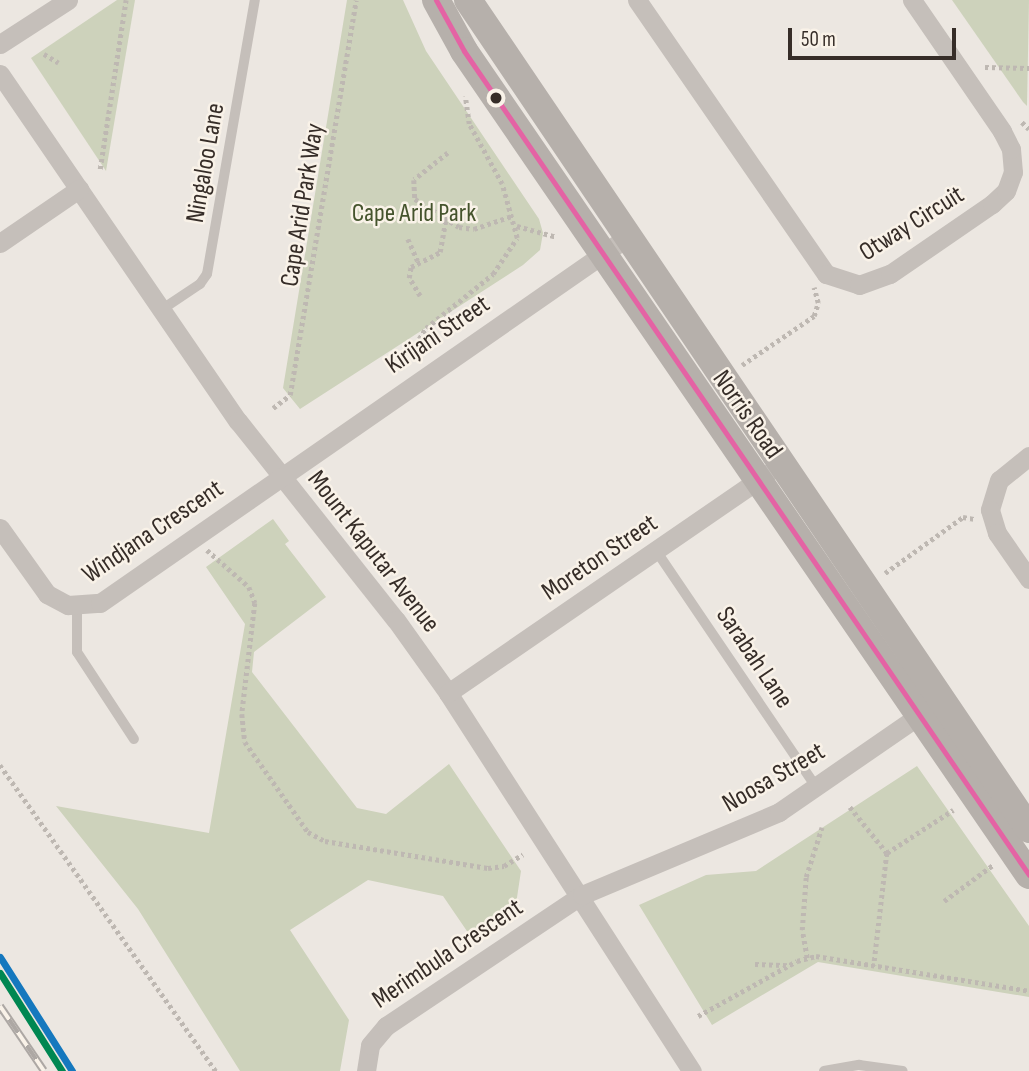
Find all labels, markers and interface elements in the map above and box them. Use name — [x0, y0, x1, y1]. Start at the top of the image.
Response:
scale bar — [791, 14, 959, 58]
text: 50 m — [801, 27, 836, 52]
unlabelled marker — [489, 91, 503, 105]
street label: Ningaloo Lane — [180, 101, 232, 225]
street label: Cape Arid Park Way — [275, 121, 331, 289]
street label: Otway Circuit — [854, 180, 970, 268]
park label: Cape Arid Park — [352, 198, 476, 230]
street label: Kirijani Street — [380, 289, 496, 381]
street label: Norris Road — [705, 365, 789, 465]
street label: Mount Kaputar Avenue — [300, 465, 446, 639]
street label: Windjana Crescent — [77, 473, 229, 591]
street label: Moreton Street — [536, 508, 664, 608]
street label: Sarabah Lane — [709, 601, 799, 715]
street label: Noosa Street — [717, 736, 831, 820]
street label: Merimbula Crescent — [367, 892, 529, 1016]

